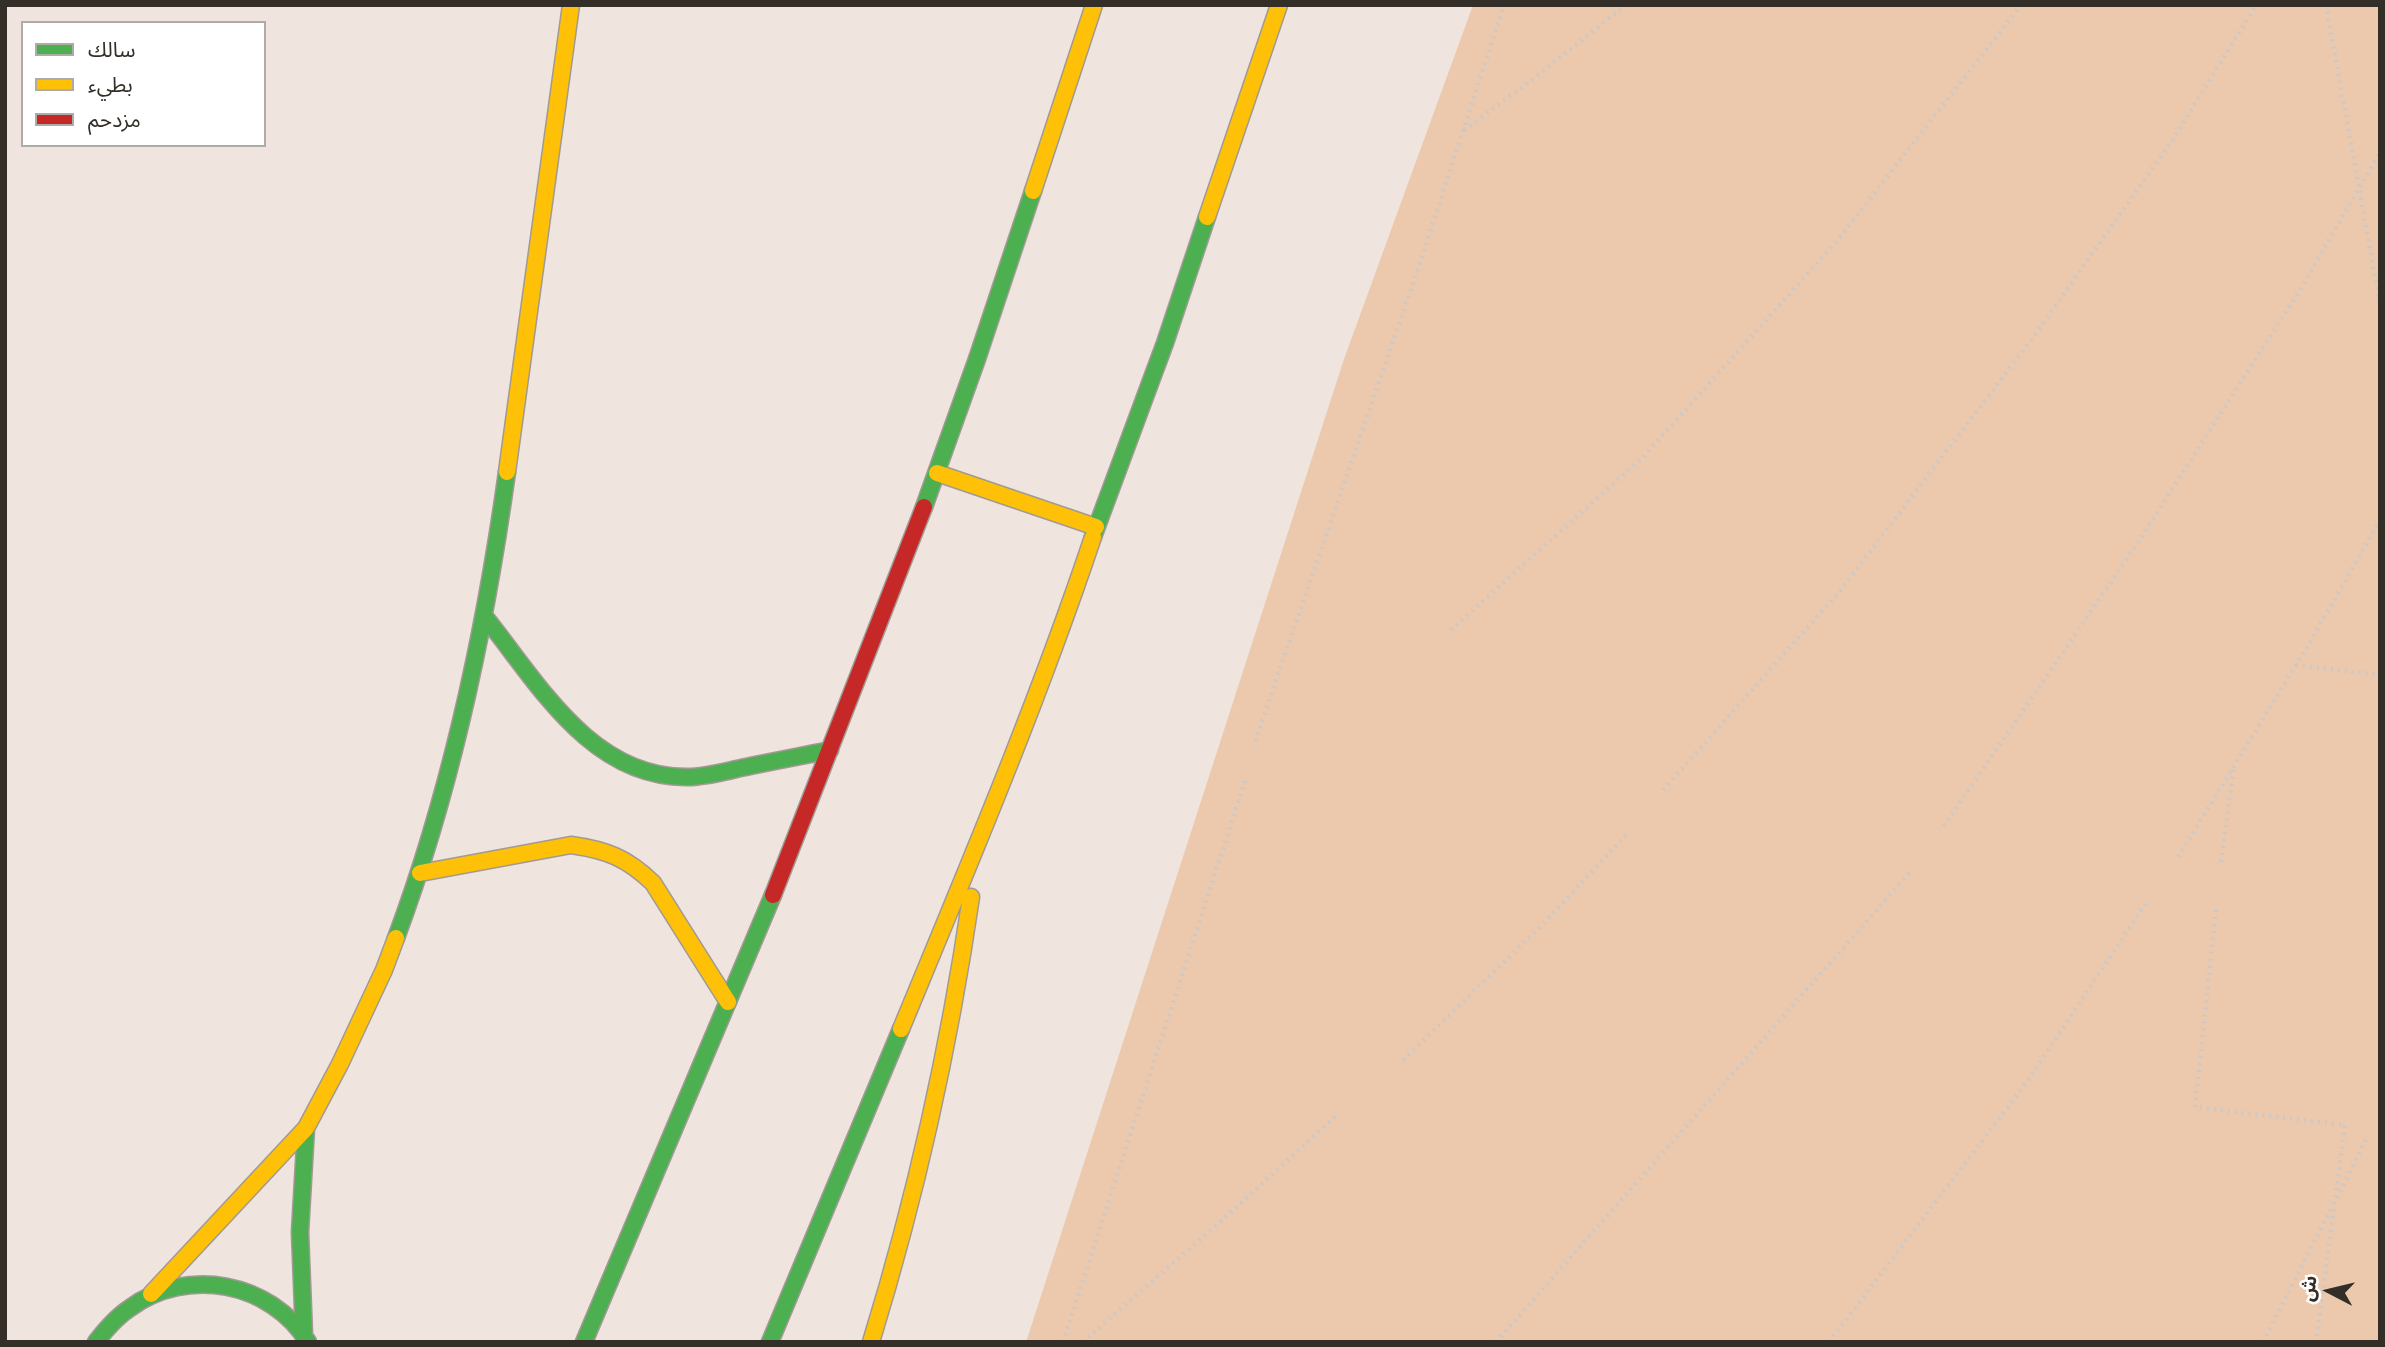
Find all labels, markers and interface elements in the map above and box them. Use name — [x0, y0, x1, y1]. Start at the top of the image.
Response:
legend — [21, 21, 266, 147]
text: سالك — [88, 36, 135, 62]
text: بطيء — [88, 71, 133, 97]
text: مزدحم — [88, 106, 141, 132]
north arrow — [2294, 1256, 2364, 1326]
text: ش — [2295, 1274, 2322, 1303]

